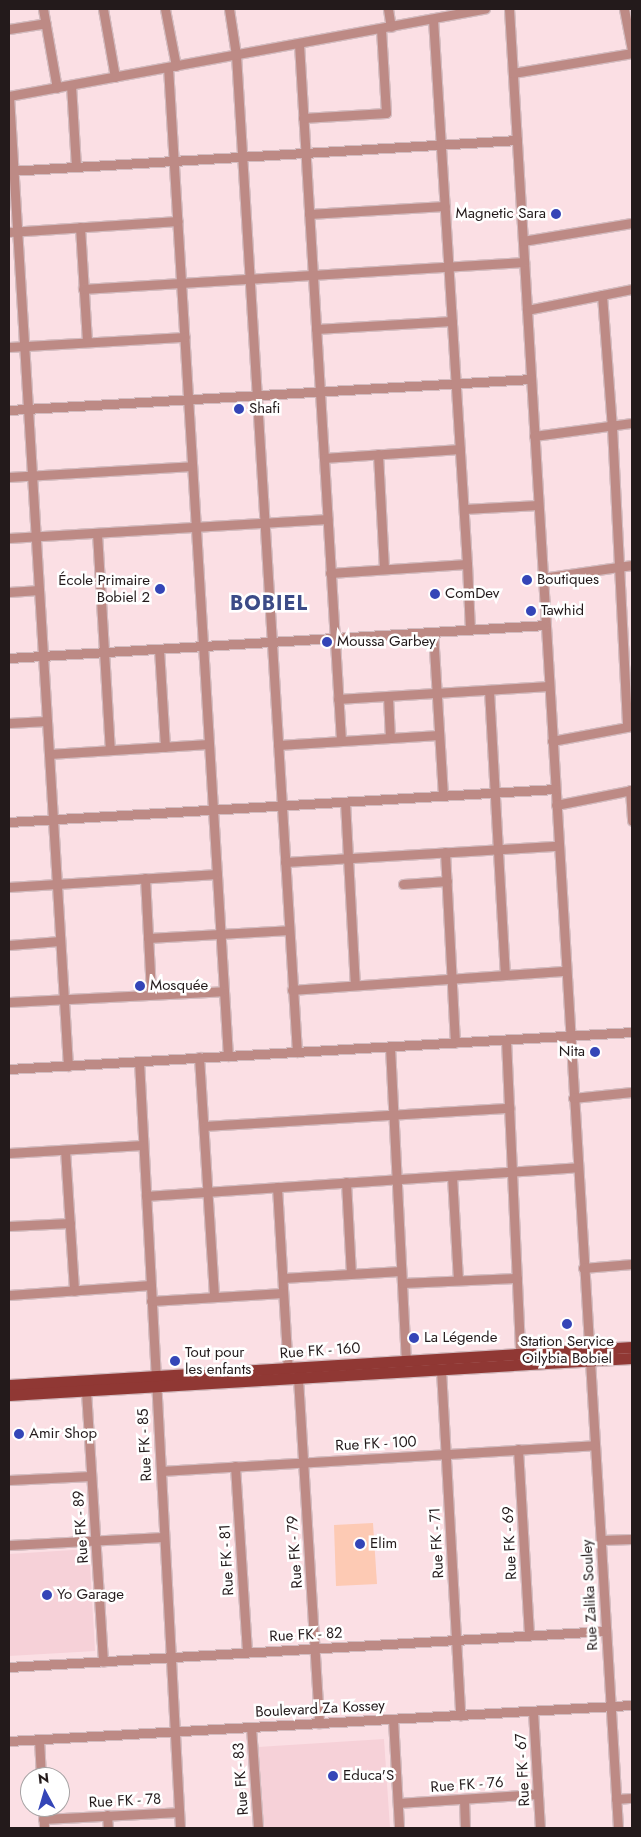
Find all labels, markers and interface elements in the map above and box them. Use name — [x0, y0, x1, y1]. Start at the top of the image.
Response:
place label: Magnetic Sara — [456, 205, 546, 223]
marker: Magnetic Sara — [550, 208, 562, 220]
place label: Shafi — [249, 400, 280, 418]
marker: Shafi — [233, 403, 245, 415]
place label: École Primaire Bobiel 2 — [58, 571, 150, 606]
place label: Boutiques — [537, 571, 599, 589]
marker: Boutiques — [521, 574, 533, 586]
marker: École Primaire Bobiel 2 — [154, 583, 166, 595]
place label: ComDev — [445, 585, 499, 603]
marker: ComDev — [429, 588, 441, 600]
district label: BOBIEL — [229, 591, 309, 615]
place label: Tawhid — [541, 602, 584, 620]
marker: Tawhid — [525, 605, 537, 617]
place label: Moussa Garbey — [337, 633, 436, 651]
marker: Moussa Garbey — [321, 636, 333, 648]
place label: Mosquée — [150, 977, 208, 995]
marker: Mosquée — [134, 980, 146, 992]
place label: Nita — [559, 1043, 585, 1061]
marker: Nita — [589, 1046, 601, 1058]
marker: Station Service Oilybia Bobiel — [561, 1318, 573, 1330]
place label: La Légende — [424, 1329, 497, 1347]
marker: La Légende — [408, 1332, 420, 1344]
place label: Station Service Oilybia Bobiel — [520, 1332, 614, 1367]
street label: Rue FK - 160 — [279, 1339, 361, 1363]
place label: Tout pour les enfants — [185, 1343, 251, 1378]
marker: Tout pour les enfants — [169, 1355, 181, 1367]
street label: Rue FK - 85 — [134, 1408, 156, 1482]
place label: Amir Shop — [29, 1425, 97, 1443]
marker: Amir Shop — [13, 1428, 25, 1440]
street label: Rue FK - 100 — [335, 1433, 417, 1455]
street label: Rue FK - 89 — [69, 1490, 93, 1564]
street label: Rue FK - 69 — [499, 1506, 521, 1580]
street label: Rue FK - 71 — [426, 1507, 448, 1579]
street label: Rue FK - 79 — [283, 1515, 307, 1589]
street label: Rue FK - 81 — [216, 1524, 238, 1596]
place label: Elim — [370, 1535, 397, 1553]
marker: Elim — [354, 1538, 366, 1550]
street label: Rue Zalika Souley — [578, 1539, 602, 1651]
place label: Yo Garage — [57, 1586, 124, 1604]
marker: Yo Garage — [41, 1589, 53, 1601]
street label: Rue FK - 82 — [269, 1624, 343, 1646]
street label: Boulevard Za Kossey — [255, 1697, 385, 1721]
street label: Rue FK - 67 — [512, 1733, 534, 1807]
street label: Rue FK - 83 — [229, 1742, 253, 1816]
north arrow — [20, 1767, 70, 1817]
place label: Educa'S — [343, 1767, 394, 1785]
text: N — [37, 1768, 50, 1789]
marker: Educa'S — [327, 1770, 339, 1782]
street label: Rue FK - 76 — [430, 1773, 504, 1797]
street label: Rue FK - 78 — [88, 1790, 162, 1812]

